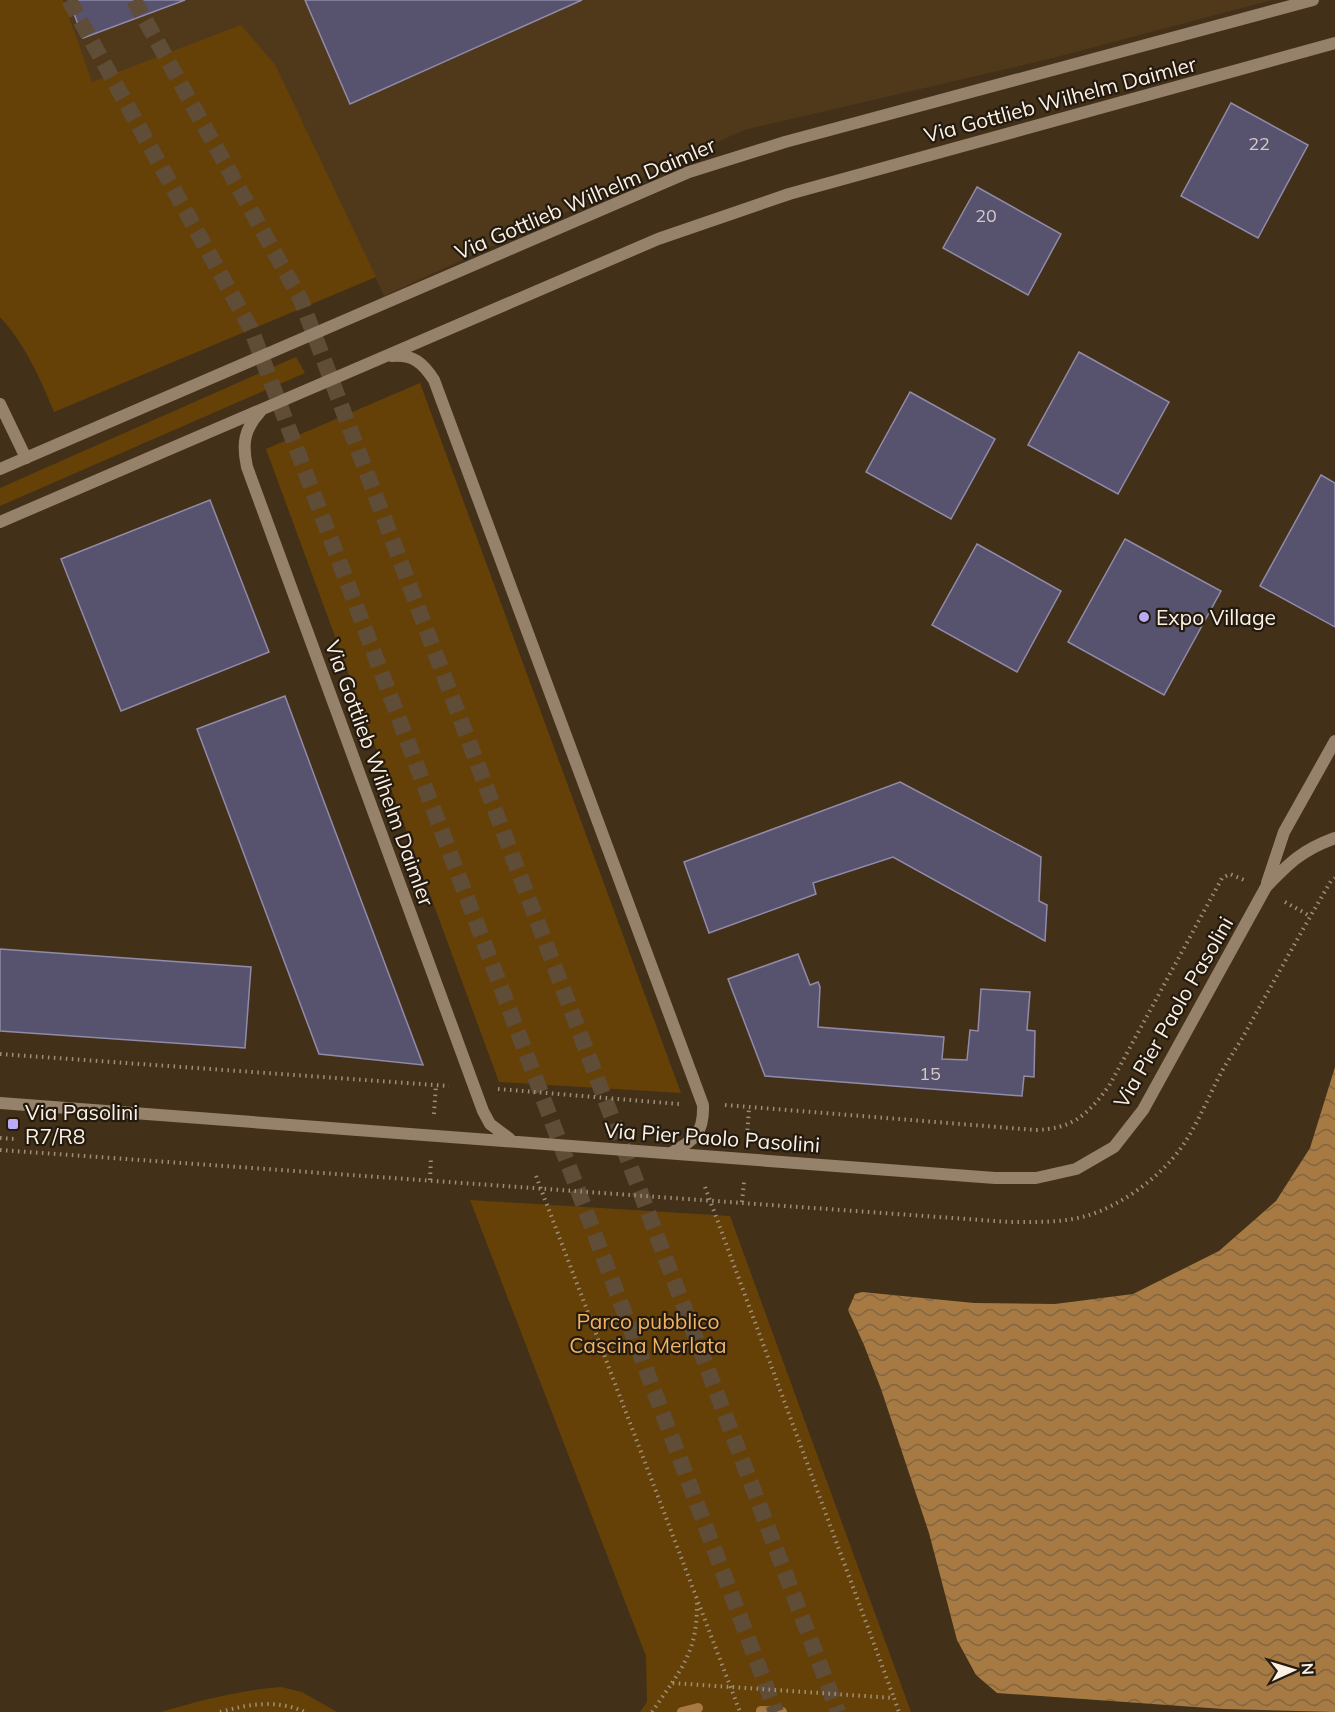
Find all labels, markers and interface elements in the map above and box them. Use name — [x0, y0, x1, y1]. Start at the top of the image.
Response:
street label: Via Gottlieb Wilhelm Daimler — [921, 50, 1199, 148]
street label: Via Gottlieb Wilhelm Daimler — [451, 131, 720, 265]
house number: 22 — [1248, 132, 1270, 155]
house number: 20 — [975, 204, 997, 227]
place label: Expo Village — [1156, 604, 1276, 630]
marker: Expo Village — [1137, 610, 1151, 624]
street label: Via Gottlieb Wilhelm Daimler — [320, 637, 440, 910]
street label: Via Pier Paolo Pasolini — [1108, 912, 1238, 1112]
house number: 15 — [919, 1062, 941, 1085]
place label: Via Pasolini R7/R8 — [25, 1099, 138, 1149]
street label: Via Pier Paolo Pasolini — [603, 1116, 821, 1158]
marker: Via Pasolini R7/R8 — [6, 1117, 20, 1131]
park label: Parco pubblico Cascina Merlata — [569, 1308, 727, 1358]
north arrow — [1263, 1640, 1323, 1700]
text: N — [1298, 1662, 1318, 1676]

